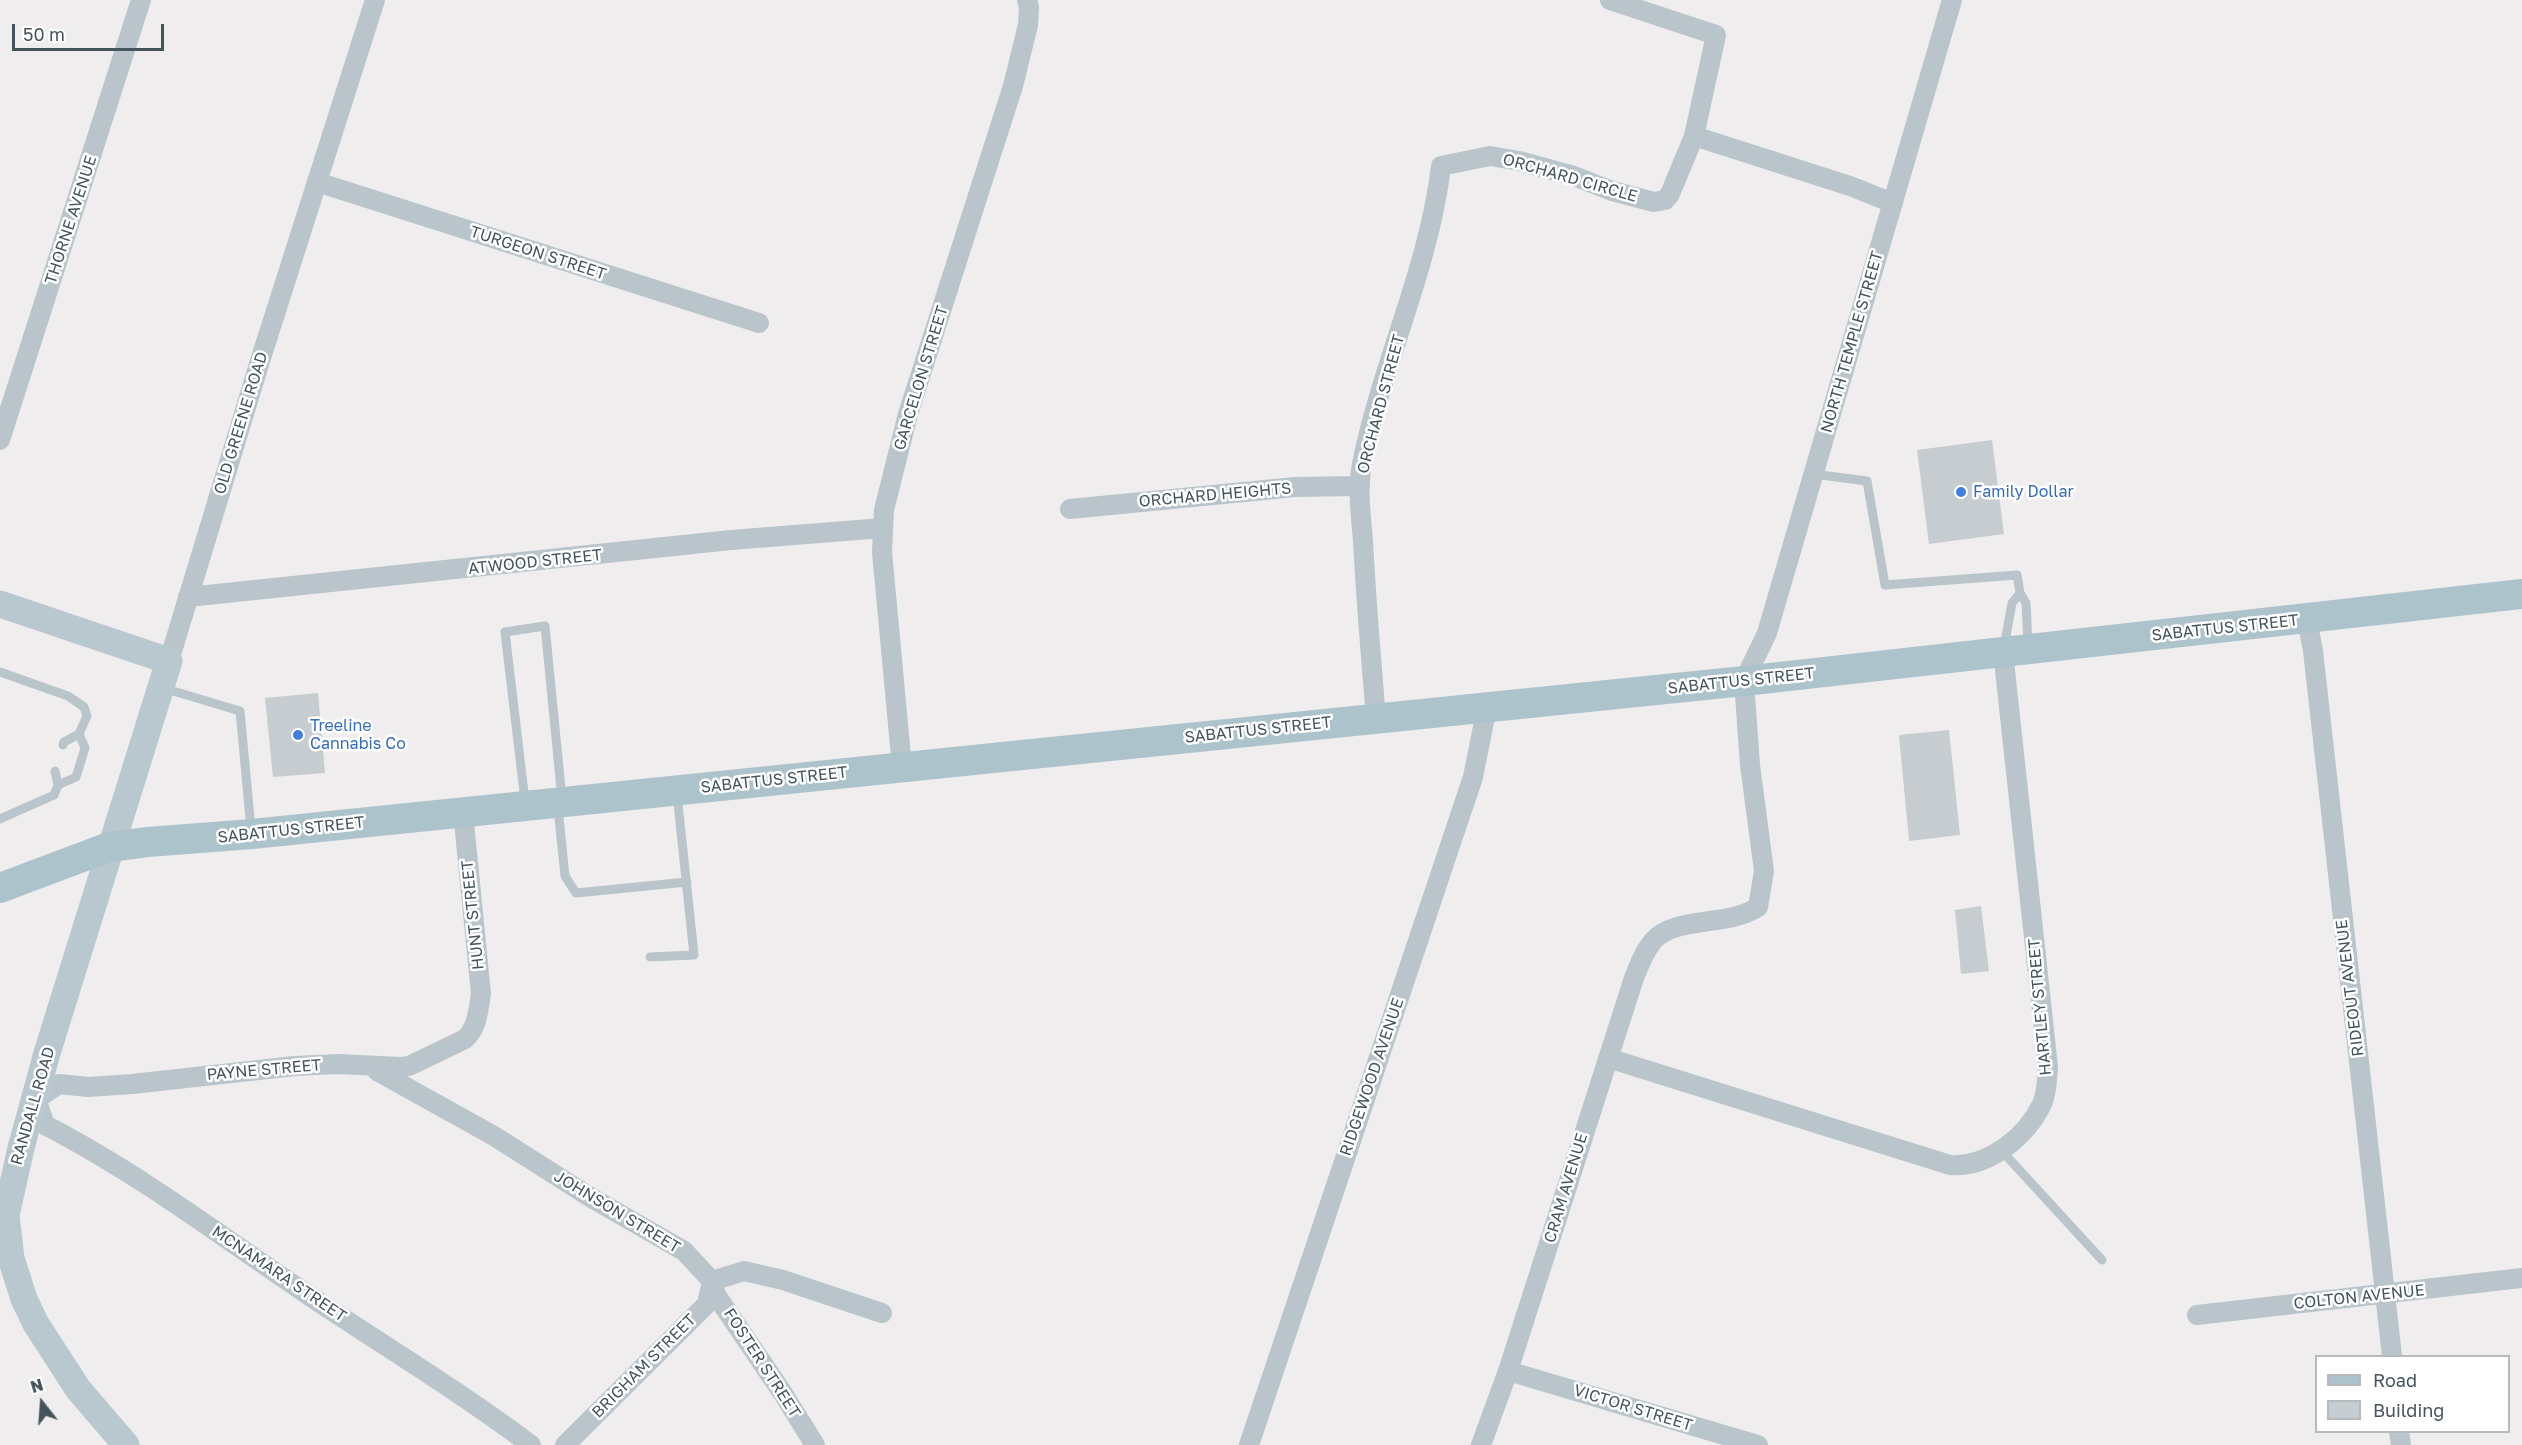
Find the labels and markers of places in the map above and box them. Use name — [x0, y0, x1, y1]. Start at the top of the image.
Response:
place label: Family Dollar — [1973, 482, 2074, 502]
marker: Family Dollar — [1954, 485, 1968, 499]
place label: Treeline Cannabis Co — [310, 716, 406, 754]
marker: Treeline Cannabis Co — [291, 728, 305, 742]

